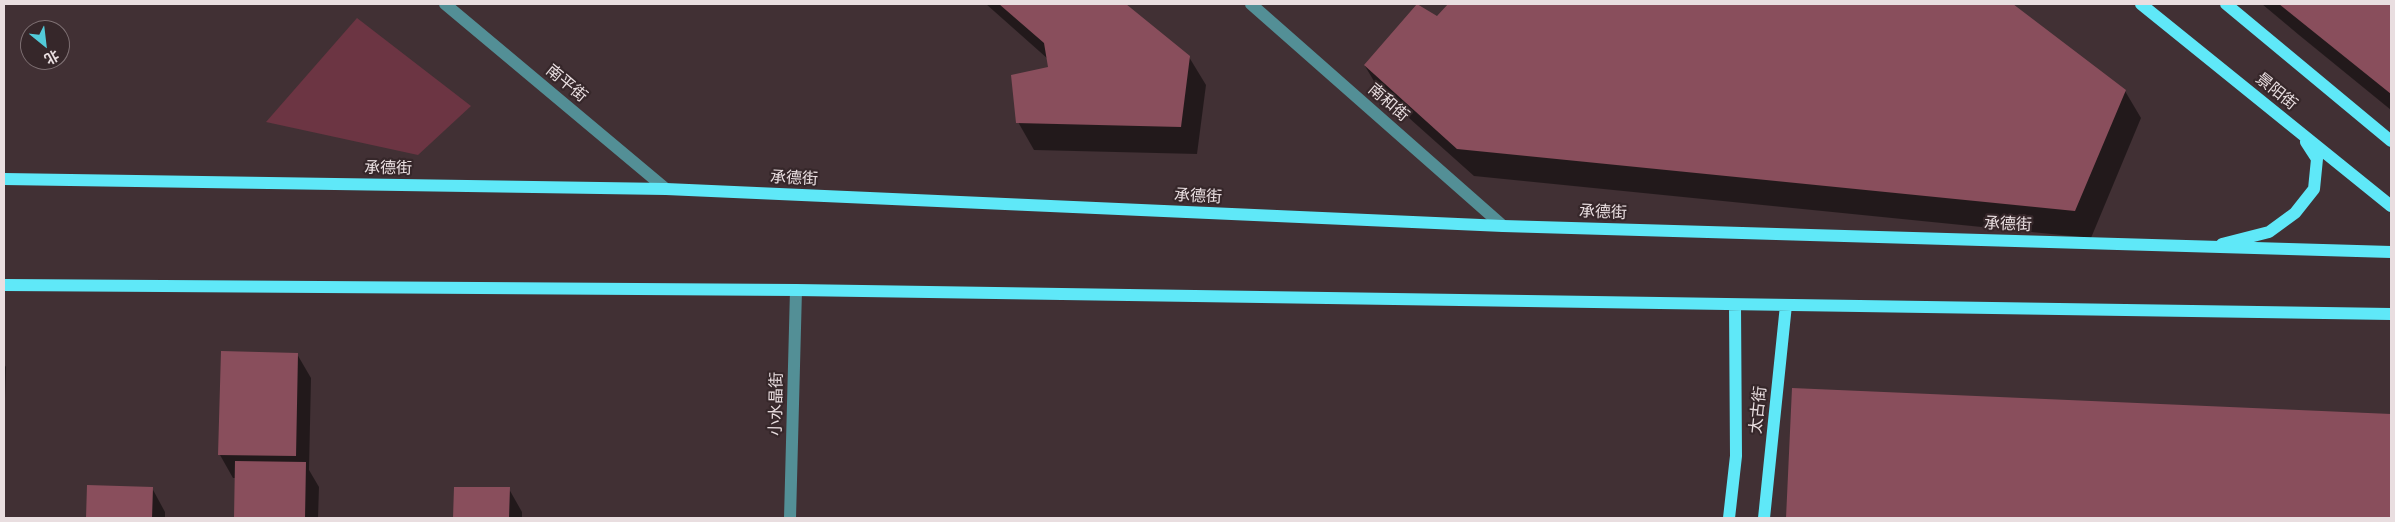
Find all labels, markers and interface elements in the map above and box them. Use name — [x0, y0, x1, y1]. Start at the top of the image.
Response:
north arrow — [20, 20, 70, 70]
text: 北 — [42, 47, 62, 68]
street label: 南平街 — [541, 61, 591, 107]
street label: 景阳街 — [2251, 69, 2301, 115]
street label: 南和街 — [1364, 80, 1412, 126]
street label: 承德街 — [364, 159, 412, 179]
street label: 承德街 — [770, 168, 818, 190]
street label: 承德街 — [1174, 186, 1222, 208]
street label: 承德街 — [1579, 203, 1627, 223]
street label: 承德街 — [1984, 215, 2032, 235]
street label: 小水晶街 — [767, 372, 787, 436]
street label: 太古街 — [1747, 385, 1771, 435]

